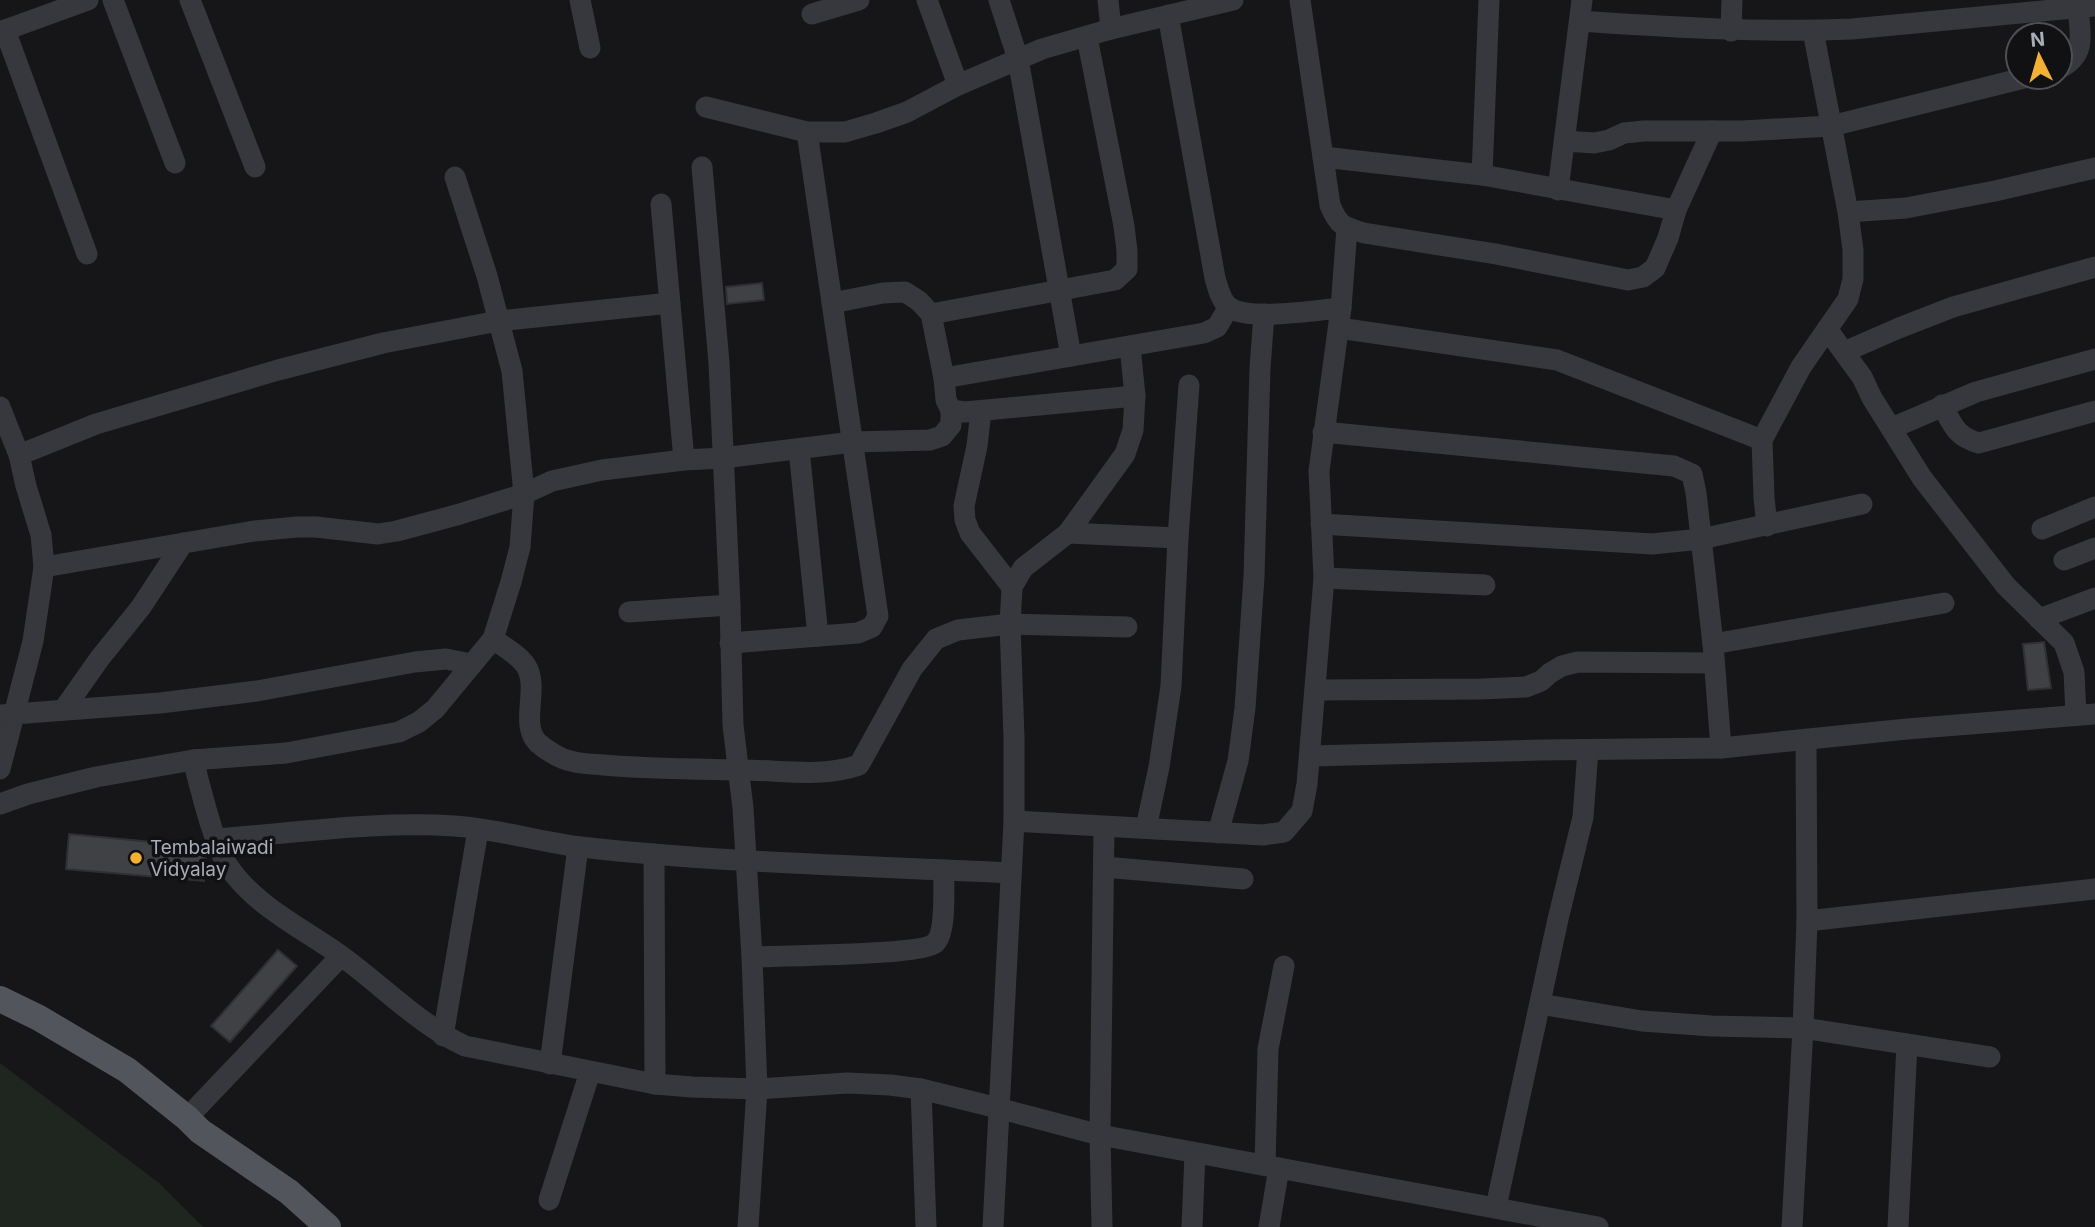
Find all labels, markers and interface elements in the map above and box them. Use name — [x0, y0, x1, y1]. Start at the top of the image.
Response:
north arrow — [2004, 21, 2074, 91]
text: N — [2029, 27, 2046, 52]
place label: Tembalaiwadi Vidyalay — [150, 836, 273, 881]
marker: Tembalaiwadi Vidyalay — [128, 850, 144, 866]

